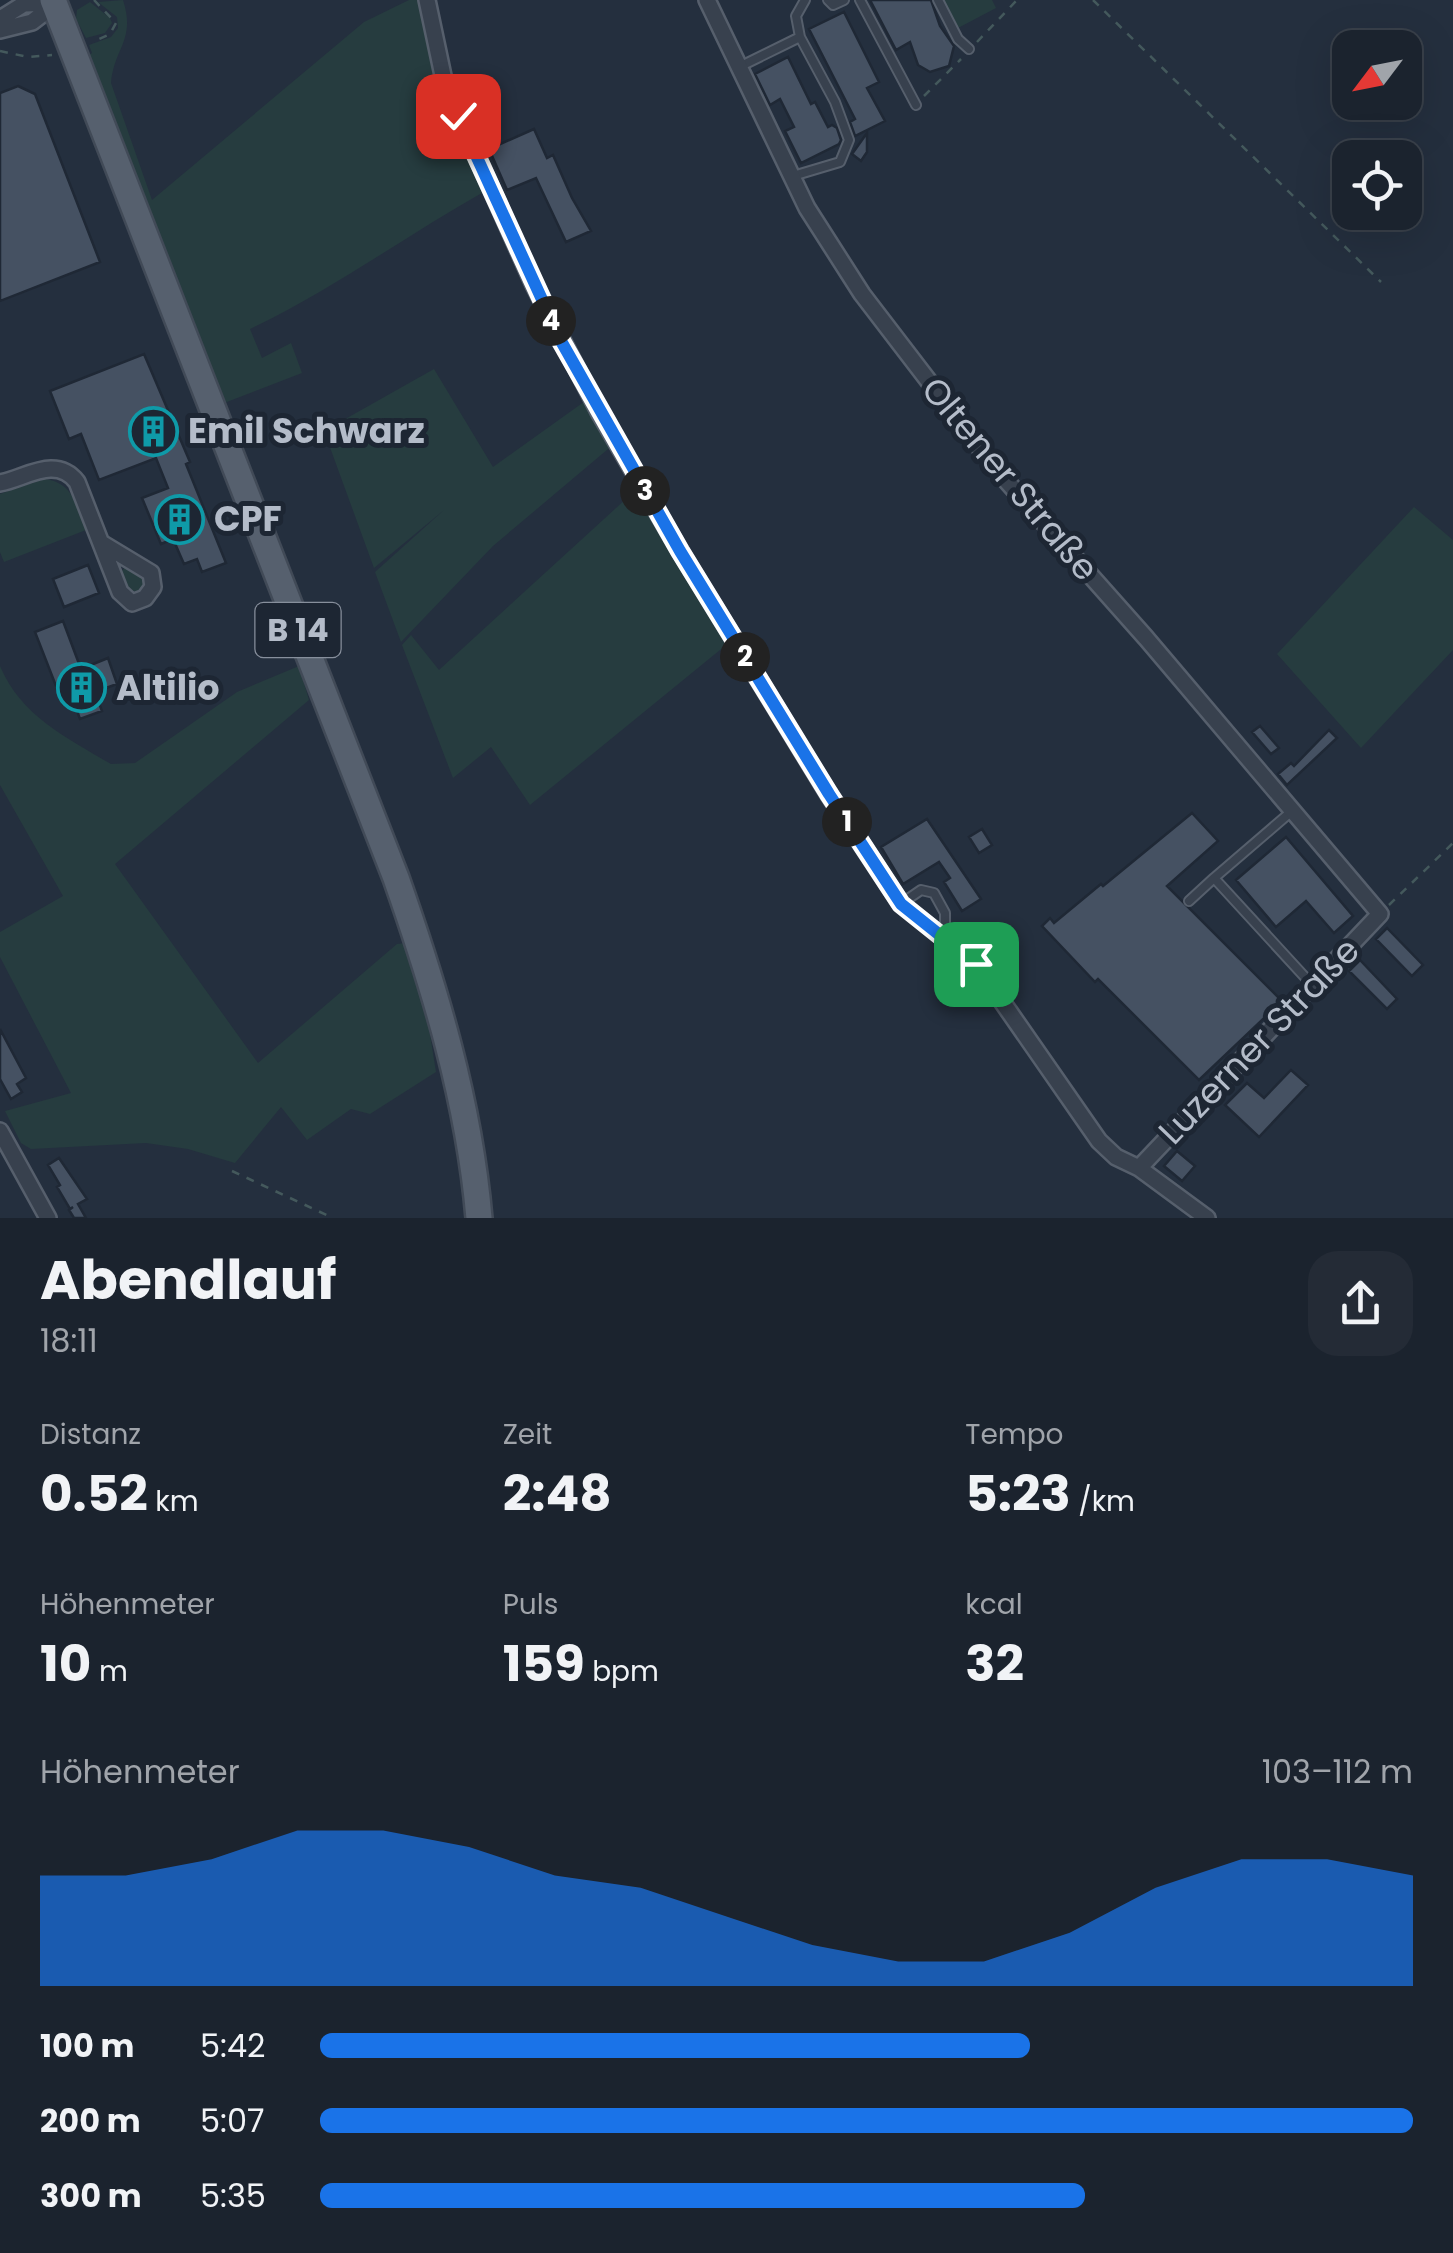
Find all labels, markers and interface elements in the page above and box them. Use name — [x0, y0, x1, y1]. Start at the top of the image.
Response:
north arrow — [1332, 30, 1422, 120]
map controls — [1332, 30, 1422, 230]
pin — [416, 74, 501, 159]
icon: check — [431, 89, 486, 144]
button: locate — [1332, 140, 1422, 230]
pin: 4 — [526, 296, 576, 346]
text: 4 — [542, 301, 560, 340]
street label: Oltener Straße — [910, 366, 1110, 591]
building icon: Emil Schwarz — [127, 405, 179, 457]
place label: Emil Schwarz — [188, 406, 425, 455]
pin: 3 — [620, 466, 670, 516]
text: 3 — [637, 471, 653, 510]
building icon: CPF — [153, 493, 205, 545]
place label: CPF — [214, 494, 282, 543]
road number: B 14 — [256, 603, 340, 657]
pin: 2 — [720, 632, 770, 682]
text: 2 — [737, 637, 753, 676]
building icon: Altilio — [55, 662, 107, 714]
place label: Altilio — [116, 663, 220, 712]
pin: 1 — [822, 797, 872, 847]
text: 1 — [842, 802, 852, 841]
pin — [934, 922, 1019, 1007]
street label: Luzerner Straße — [1147, 926, 1370, 1155]
icon: arrive — [949, 937, 1004, 992]
text: Abendlauf — [40, 1241, 337, 1318]
button: share — [1308, 1251, 1413, 1356]
text: 18:11 — [40, 1318, 98, 1363]
text: Distanz — [40, 1415, 141, 1454]
text: Zeit — [503, 1415, 552, 1454]
text: Tempo — [965, 1415, 1064, 1454]
text: 0.52 — [40, 1458, 148, 1529]
text: 2:48 — [503, 1458, 612, 1529]
text: 5:23 — [965, 1458, 1071, 1529]
text: km — [148, 1482, 199, 1521]
text: /km — [1071, 1482, 1135, 1521]
text: Höhenmeter — [40, 1585, 215, 1624]
text: Puls — [503, 1585, 558, 1624]
text: kcal — [965, 1585, 1023, 1624]
text: 10 — [40, 1628, 91, 1699]
text: 159 — [503, 1628, 585, 1699]
text: 32 — [965, 1628, 1024, 1699]
text: m — [91, 1652, 128, 1691]
text: bpm — [585, 1652, 659, 1691]
text: Höhenmeter — [40, 1749, 240, 1794]
text: 103–112 m — [1262, 1749, 1413, 1794]
text: 100 m — [40, 2023, 134, 2068]
text: 5:42 — [200, 2023, 265, 2068]
text: 200 m — [40, 2098, 141, 2143]
text: 5:07 — [200, 2098, 264, 2143]
text: 300 m — [40, 2173, 142, 2218]
text: 5:35 — [200, 2173, 266, 2218]

